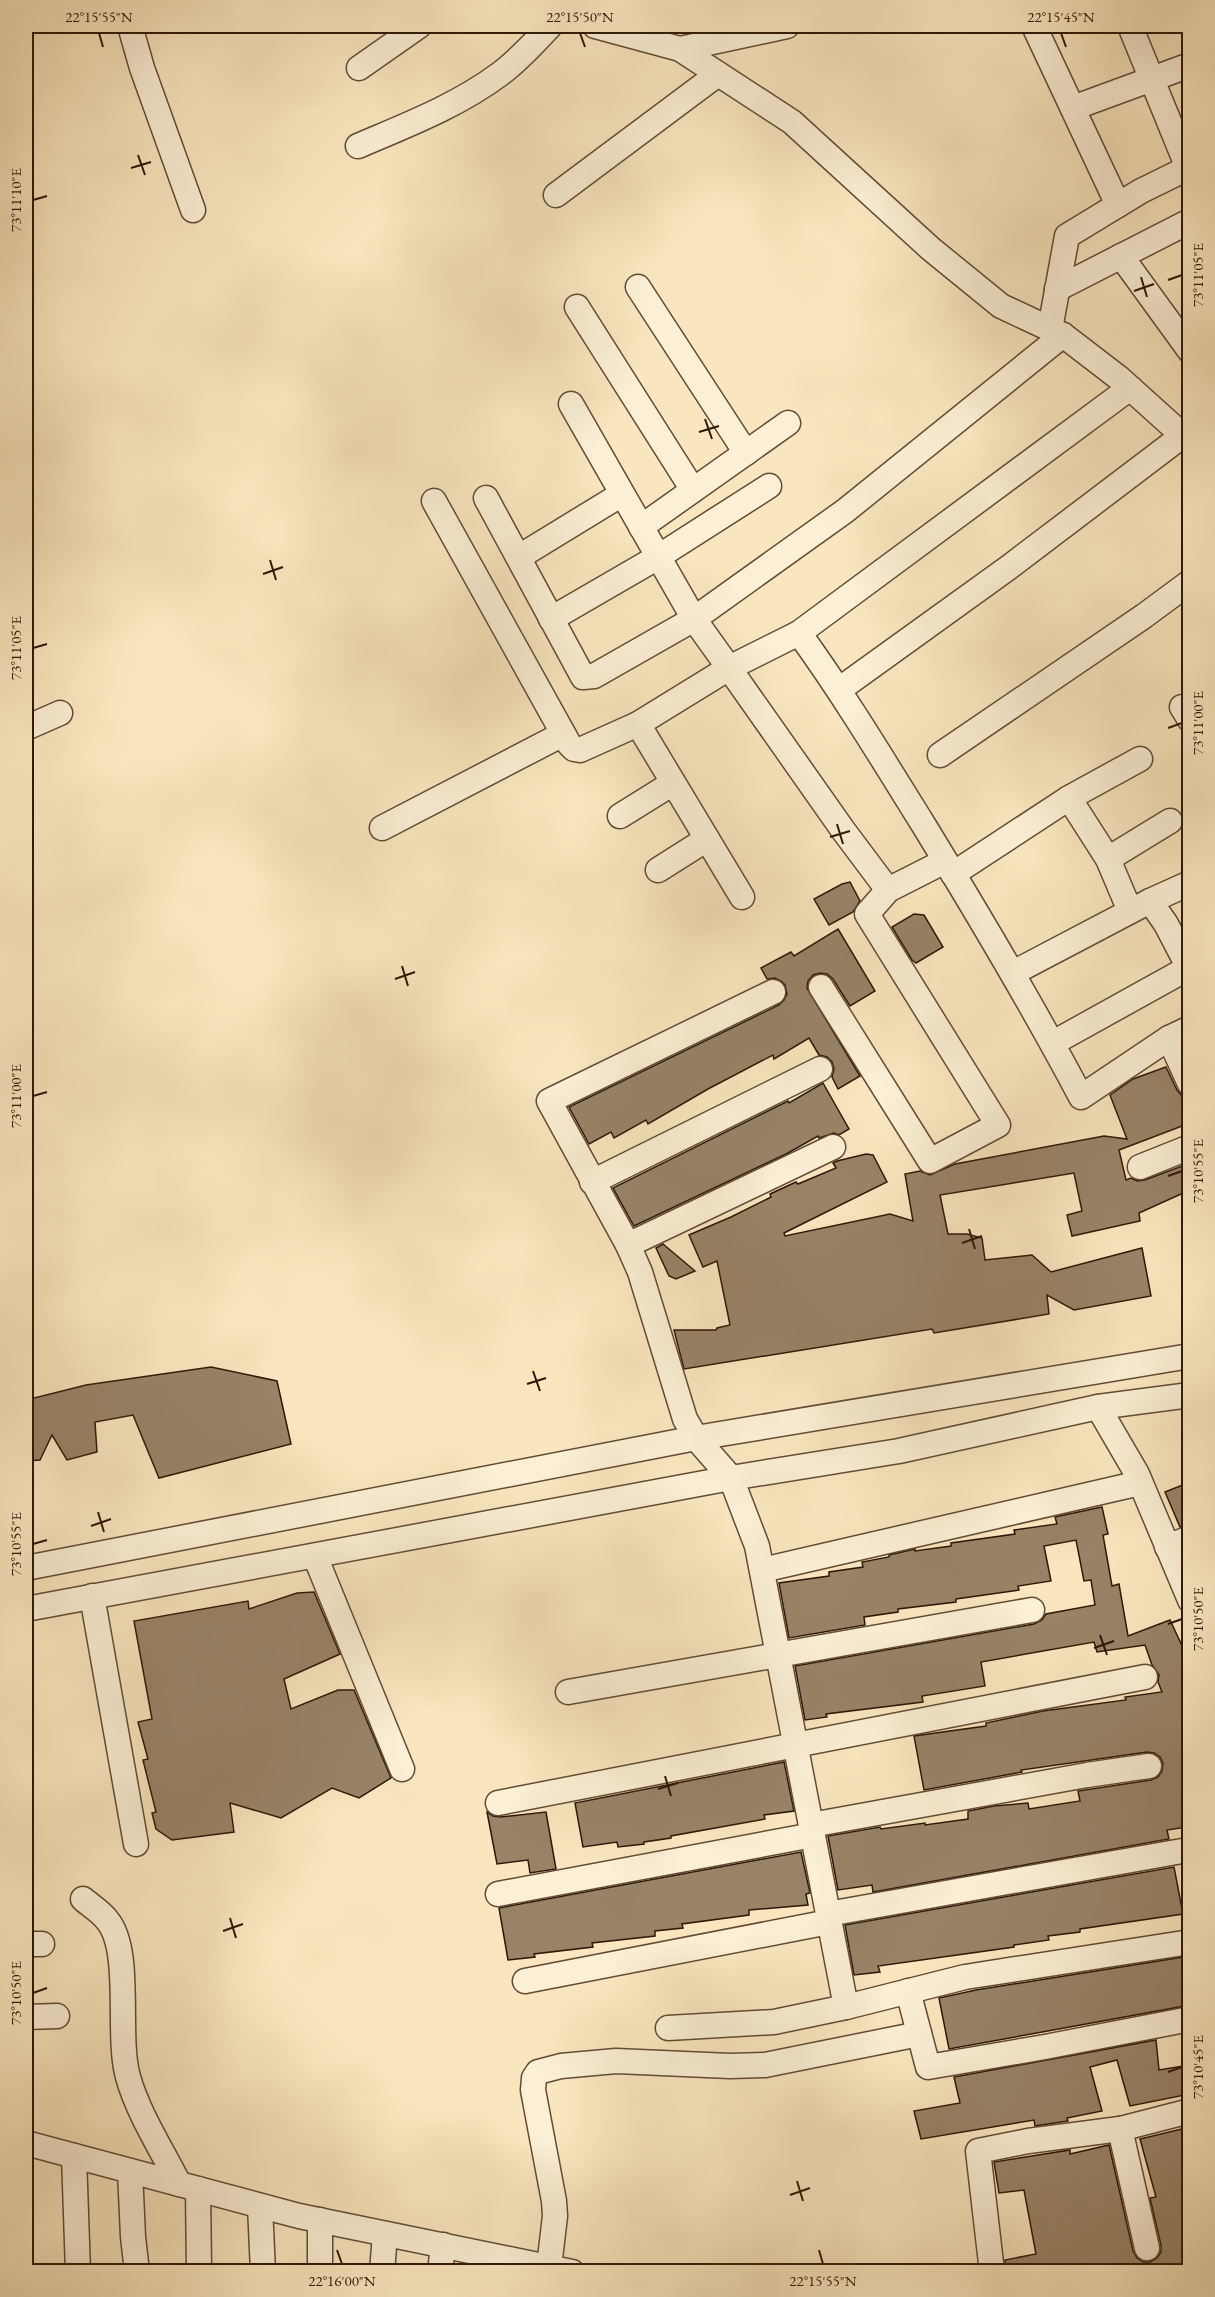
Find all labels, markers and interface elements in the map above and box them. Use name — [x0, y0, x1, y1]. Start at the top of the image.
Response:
text: 22°15'55"N — [65, 7, 133, 26]
text: 22°15'50"N — [546, 7, 614, 26]
text: 22°15'45"N — [1027, 7, 1095, 26]
text: 73°11'10"E — [6, 167, 25, 232]
text: 73°11'05"E — [1188, 242, 1207, 307]
text: 73°11'05"E — [6, 615, 25, 680]
text: 73°11'00"E — [1188, 690, 1207, 755]
text: 73°11'00"E — [6, 1063, 25, 1128]
text: 73°10'55"E — [1188, 1138, 1207, 1203]
text: 73°10'55"E — [6, 1511, 25, 1576]
text: 73°10'50"E — [1188, 1586, 1207, 1651]
text: 73°10'50"E — [6, 1960, 25, 2025]
text: 73°10'45"E — [1188, 2034, 1207, 2099]
text: 22°16'00"N — [308, 2271, 376, 2290]
text: 22°15'55"N — [789, 2271, 857, 2290]

